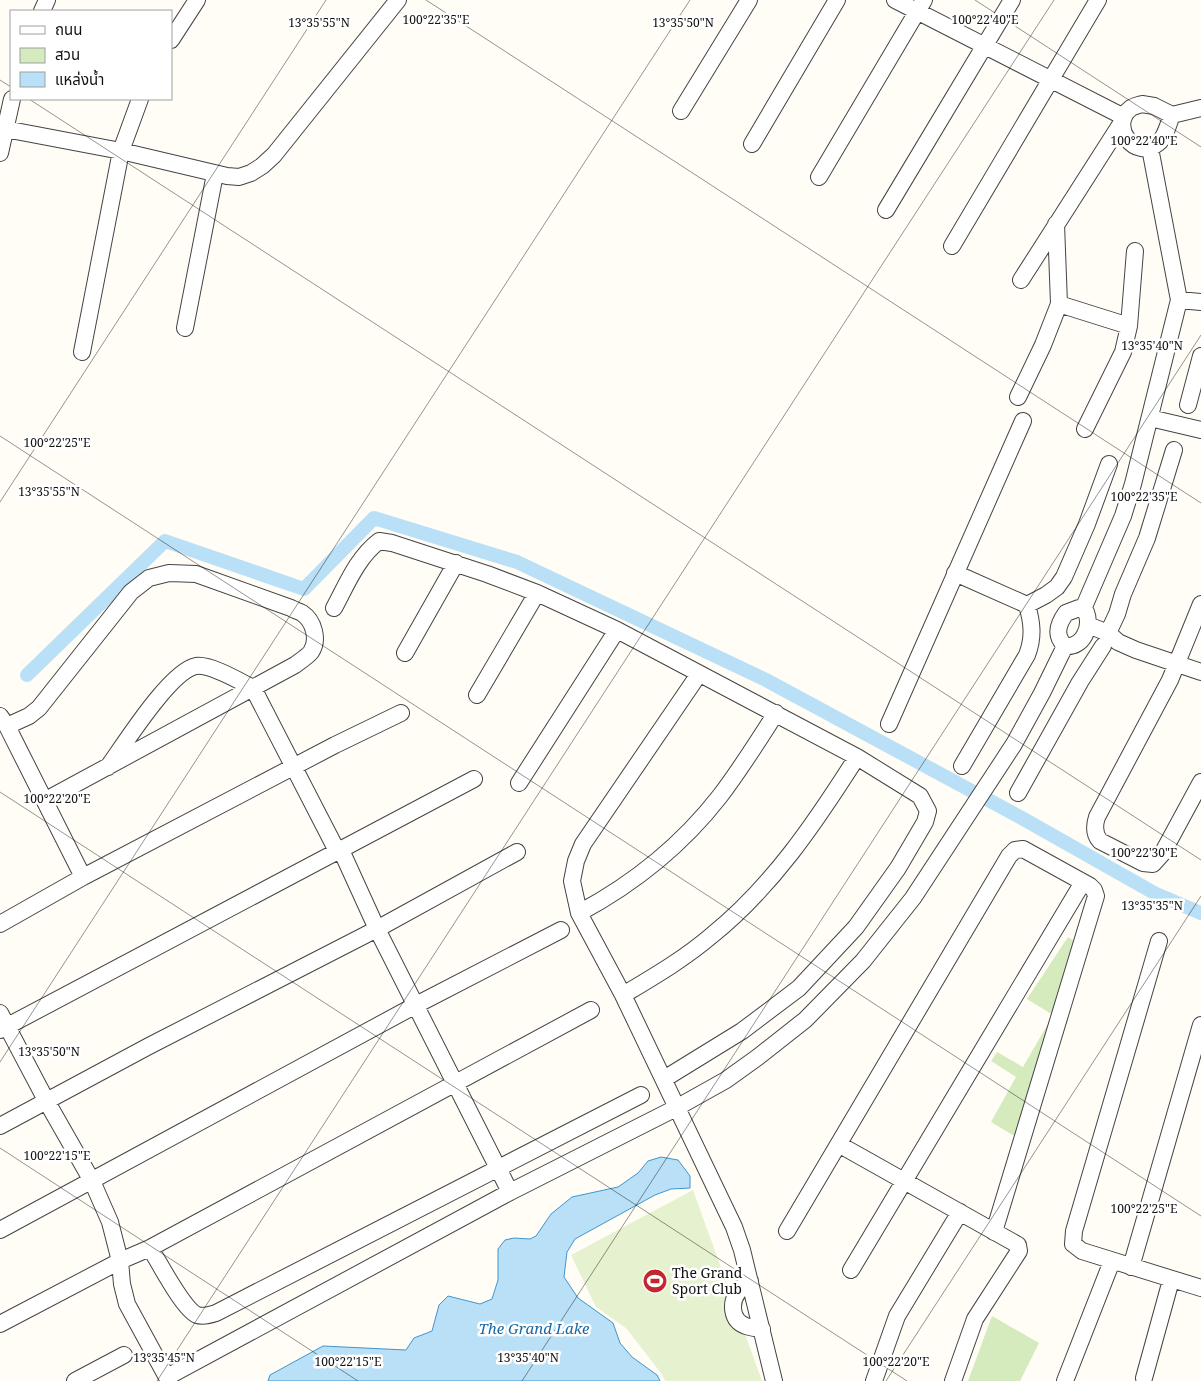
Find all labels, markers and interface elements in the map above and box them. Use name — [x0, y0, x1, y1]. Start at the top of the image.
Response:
legend — [10, 10, 172, 100]
text: 100°22'35"E — [403, 11, 469, 28]
text: 100°22'40"E — [952, 11, 1018, 28]
text: 13°35'55"N — [288, 14, 350, 31]
text: 13°35'50"N — [652, 14, 714, 31]
text: ถนน — [55, 19, 82, 39]
text: สวน — [55, 44, 80, 64]
text: แหล่งน้ำ — [55, 69, 104, 89]
text: 100°22'40"E — [1111, 132, 1177, 149]
text: 13°35'40"N — [1121, 337, 1183, 354]
text: 100°22'25"E — [24, 434, 90, 451]
text: 13°35'55"N — [18, 483, 80, 500]
text: 100°22'35"E — [1111, 488, 1177, 505]
text: 100°22'20"E — [24, 790, 90, 807]
text: 100°22'30"E — [1111, 844, 1177, 861]
text: 13°35'35"N — [1121, 897, 1183, 914]
text: 13°35'50"N — [18, 1043, 80, 1060]
text: 100°22'15"E — [24, 1147, 90, 1164]
text: 100°22'25"E — [1111, 1200, 1177, 1217]
place label: The Grand Sport Club — [672, 1263, 743, 1298]
sports icon: The Grand Sport Club — [642, 1268, 668, 1294]
water label: The Grand Lake — [479, 1318, 590, 1338]
text: 13°35'45"N — [133, 1349, 195, 1366]
text: 13°35'40"N — [497, 1349, 559, 1366]
text: 100°22'15"E — [315, 1353, 381, 1370]
text: 100°22'20"E — [863, 1353, 929, 1370]

